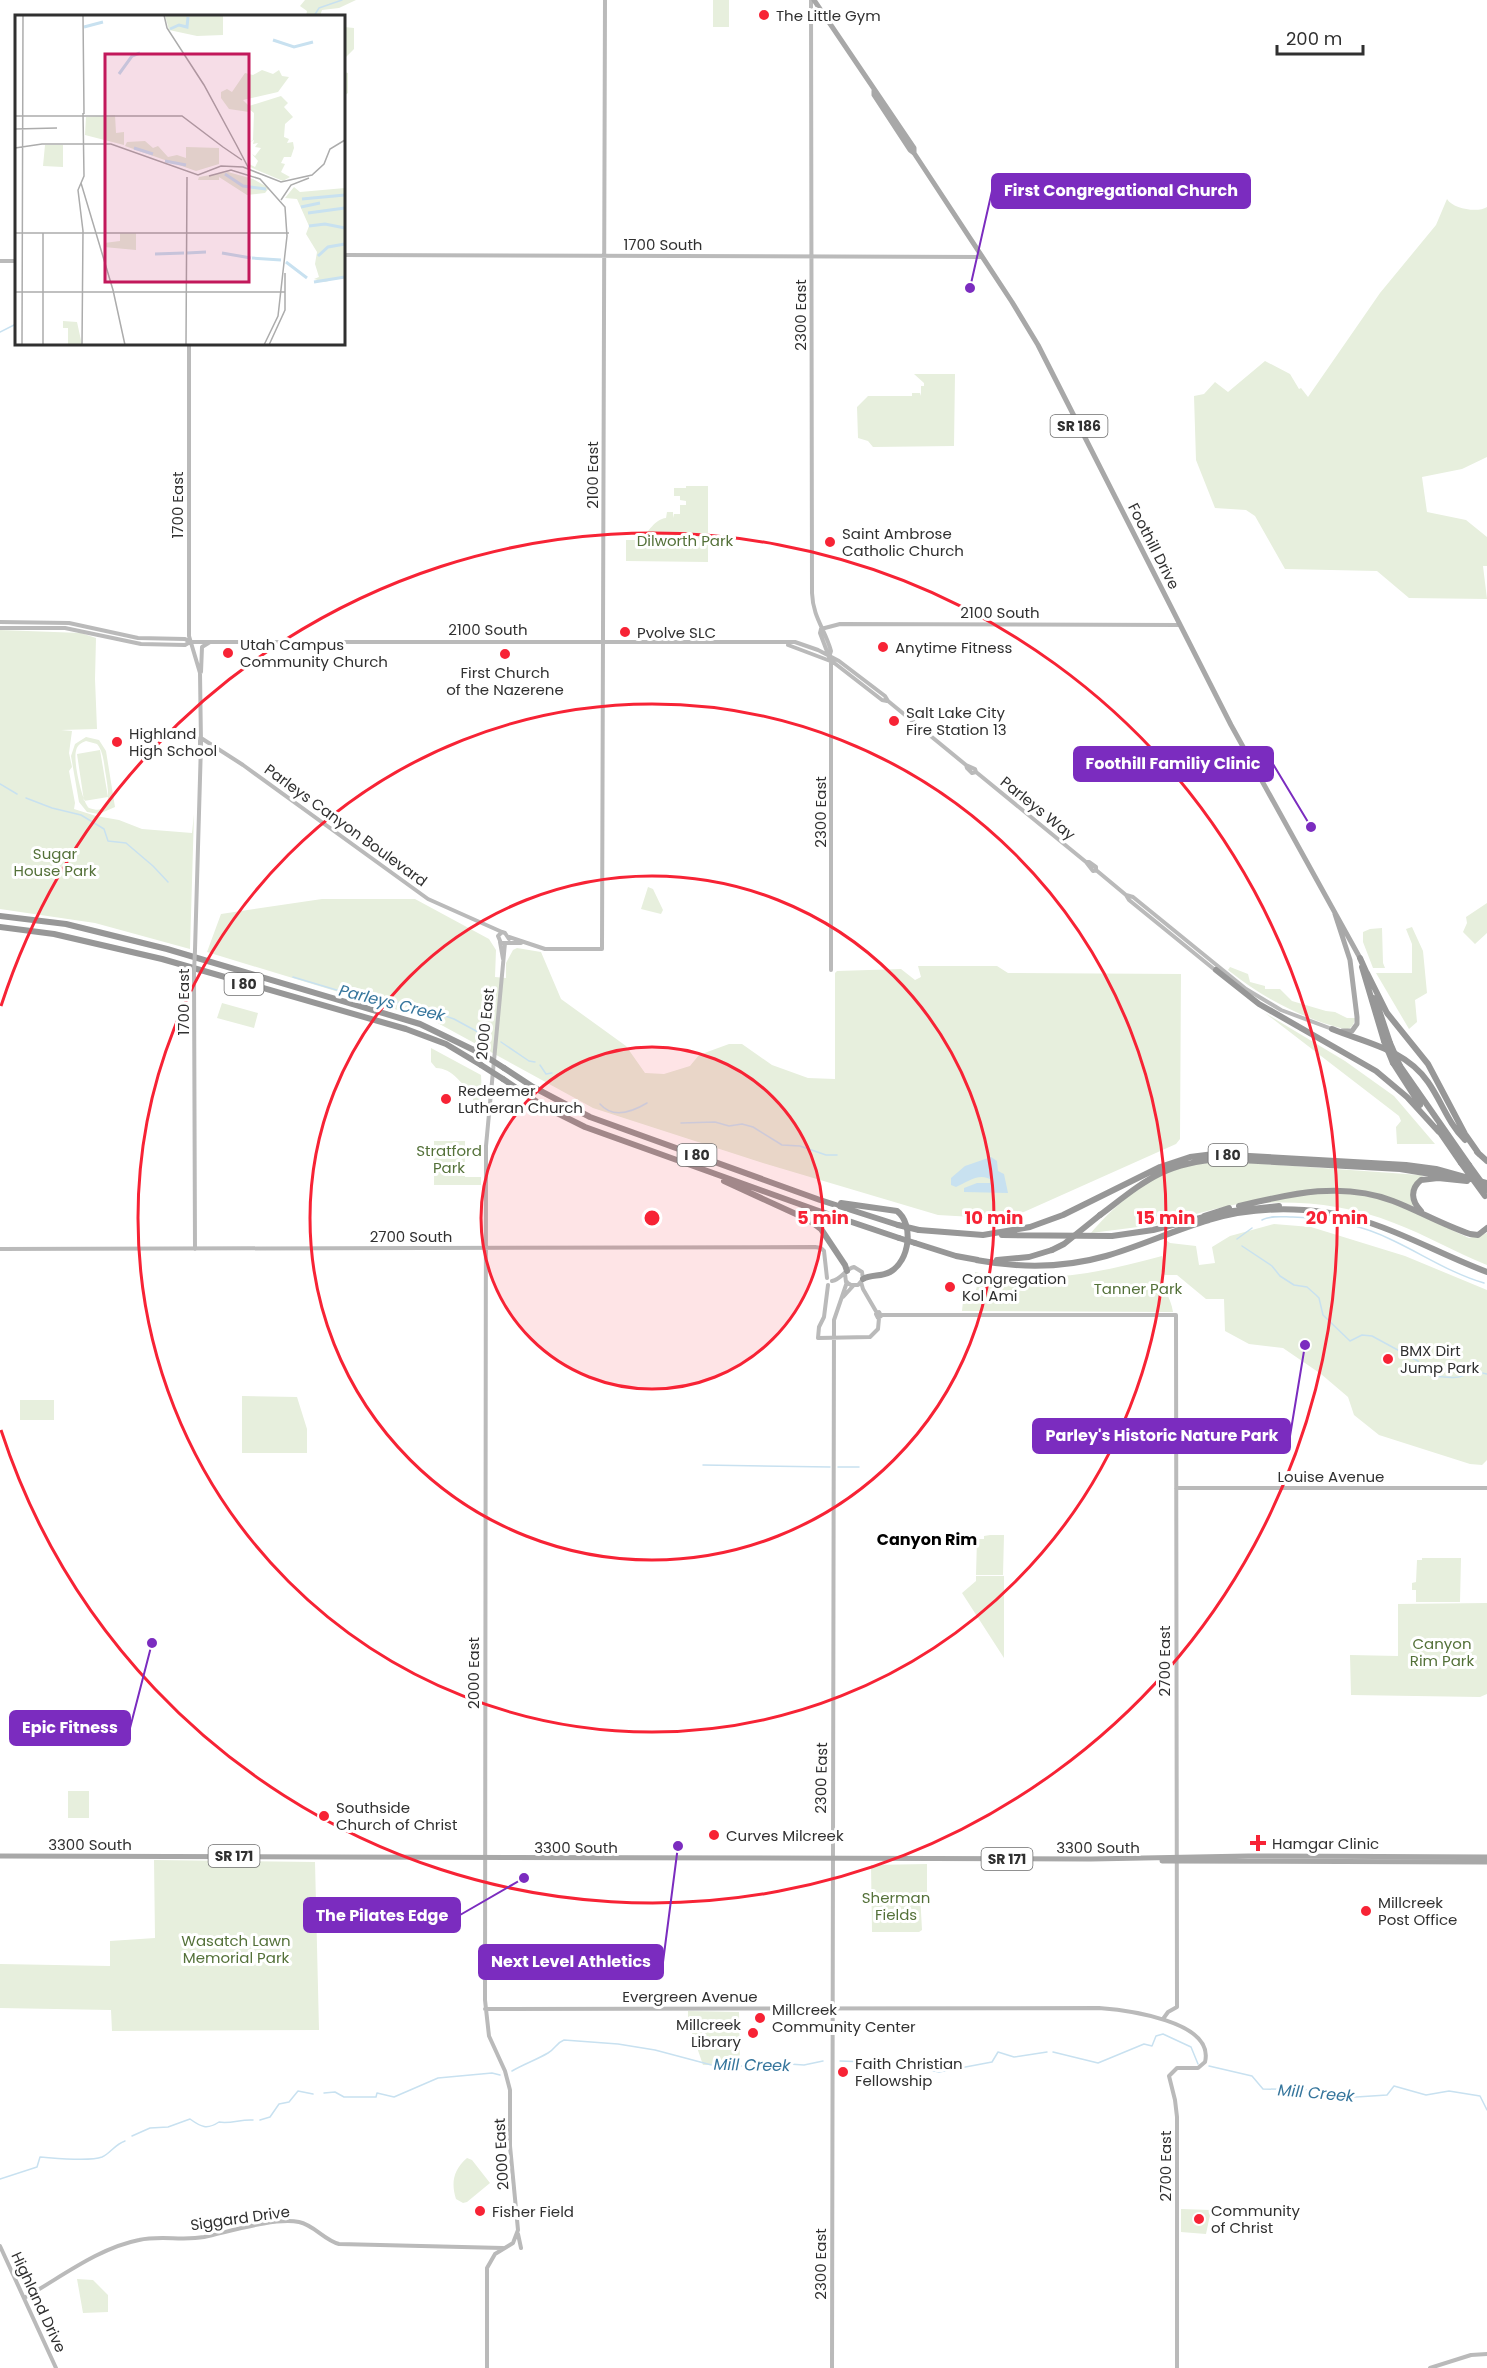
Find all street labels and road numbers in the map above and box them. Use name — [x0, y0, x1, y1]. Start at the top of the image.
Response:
street label: 1700 South — [624, 234, 702, 255]
street label: 2300 East — [790, 279, 811, 351]
road number: SR 186 — [1050, 415, 1108, 437]
street label: 2100 East — [582, 441, 603, 509]
street label: 1700 East — [167, 472, 188, 538]
street label: Foothill Drive — [1123, 499, 1185, 593]
street label: 2100 South — [960, 602, 1040, 623]
street label: 2100 South — [448, 619, 528, 640]
street label: Parleys Canyon Boulevard — [260, 759, 432, 891]
street label: Parleys Way — [996, 771, 1080, 845]
street label: 2300 East — [810, 776, 831, 848]
street label: 1700 East — [173, 969, 194, 1035]
road number: I 80 — [224, 973, 264, 995]
street label: 2000 East — [471, 987, 499, 1061]
road number: I 80 — [678, 1144, 716, 1166]
road number: I 80 — [1208, 1144, 1248, 1166]
street label: 2700 South — [370, 1226, 452, 1247]
street label: Louise Avenue — [1278, 1466, 1384, 1487]
street label: 2700 East — [1154, 1626, 1175, 1696]
street label: 2000 East — [463, 1637, 484, 1709]
street label: 2300 East — [810, 1742, 832, 1814]
street label: 3300 South — [48, 1834, 132, 1855]
street label: 3300 South — [534, 1837, 618, 1858]
street label: 3300 South — [1056, 1837, 1140, 1858]
road number: SR 171 — [208, 1845, 260, 1867]
road number: SR 171 — [982, 1848, 1032, 1870]
street label: Evergreen Avenue — [622, 1986, 758, 2007]
street label: 2000 East — [489, 2117, 513, 2191]
street label: 2700 East — [1155, 2131, 1176, 2201]
street label: Siggard Drive — [189, 2201, 291, 2235]
street label: 2300 East — [810, 2228, 831, 2300]
street label: Highland Drive — [6, 2248, 72, 2356]

